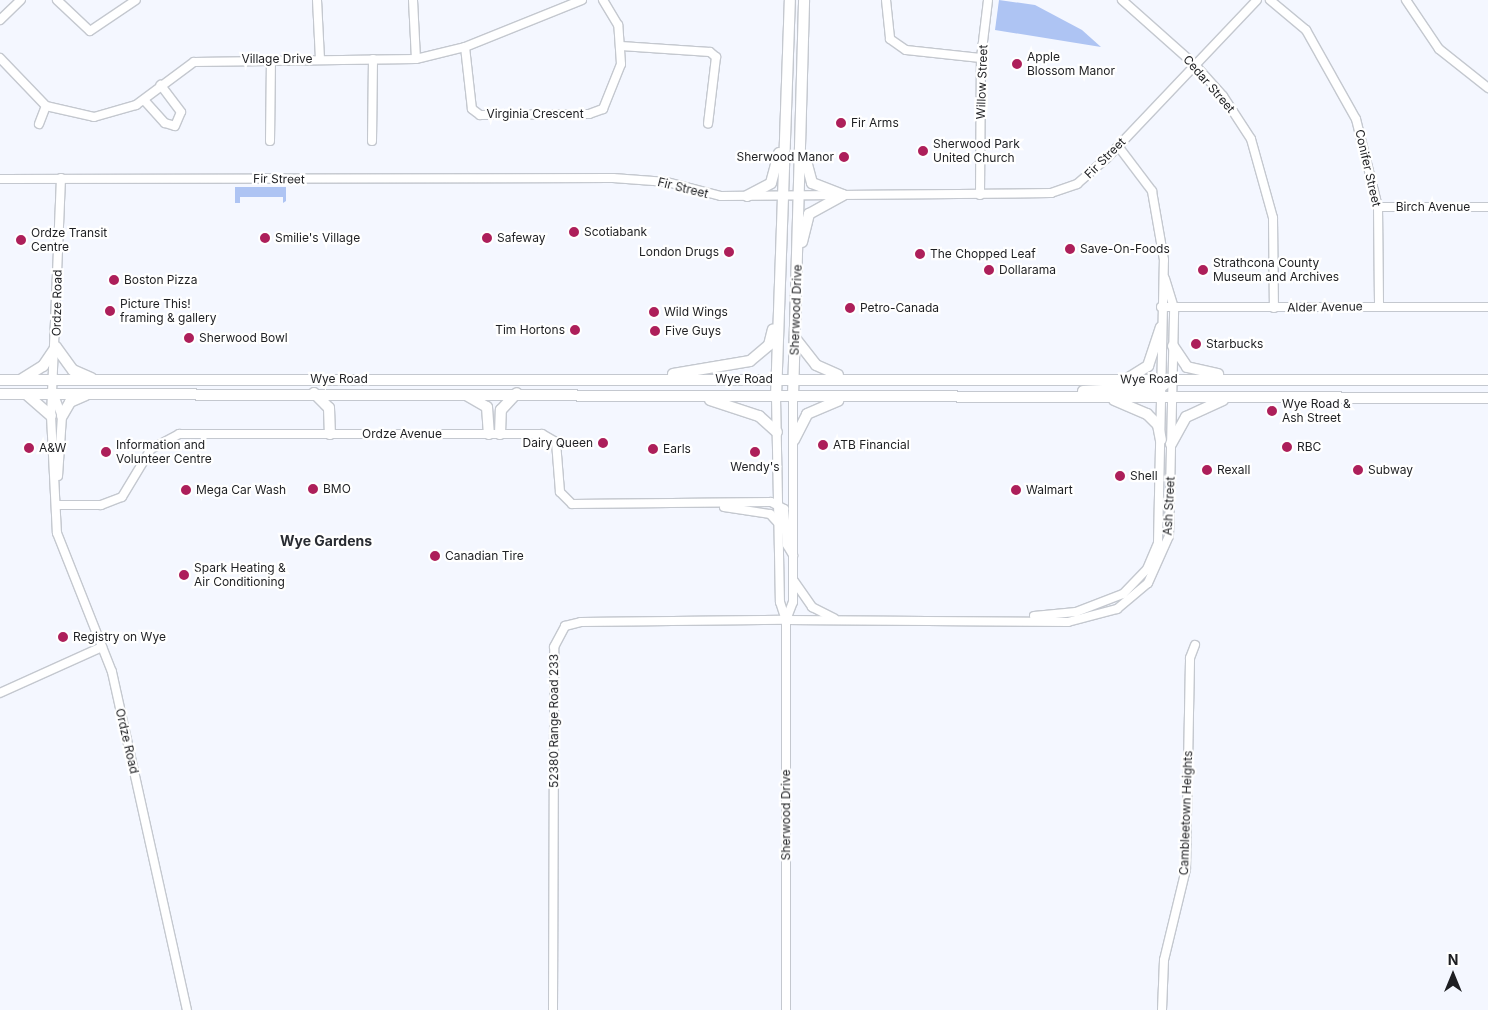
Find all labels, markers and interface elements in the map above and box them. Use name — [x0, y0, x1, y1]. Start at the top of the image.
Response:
street label: Willow Street — [974, 44, 990, 120]
place label: Apple Blossom Manor — [1027, 50, 1115, 78]
street label: Village Drive — [241, 52, 313, 66]
street label: Cedar Street — [1180, 52, 1238, 116]
marker: Apple Blossom Manor — [1011, 58, 1023, 70]
street label: Virginia Crescent — [486, 107, 584, 121]
place label: Fir Arms — [851, 116, 899, 130]
marker: Fir Arms — [835, 117, 847, 129]
street label: Conifer Street — [1352, 128, 1384, 208]
street label: Fir Street — [1082, 135, 1128, 181]
place label: Sherwood Park United Church — [933, 137, 1020, 165]
marker: Sherwood Park United Church — [917, 145, 929, 157]
place label: Sherwood Manor — [736, 150, 834, 164]
marker: Sherwood Manor — [838, 151, 850, 163]
street label: Fir Street — [253, 171, 305, 187]
street label: Fir Street — [656, 175, 710, 201]
street label: Birch Avenue — [1396, 200, 1470, 214]
place label: Scotiabank — [584, 225, 647, 239]
place label: Ordze Transit Centre — [31, 226, 107, 254]
marker: Scotiabank — [568, 226, 580, 238]
place label: Smilie's Village — [275, 231, 360, 245]
place label: Safeway — [497, 231, 545, 245]
marker: Smilie's Village — [259, 232, 271, 244]
marker: Safeway — [481, 232, 493, 244]
marker: Ordze Transit Centre — [15, 234, 27, 246]
place label: Save-On-Foods — [1080, 242, 1170, 256]
marker: Save-On-Foods — [1064, 243, 1076, 255]
place label: London Drugs — [639, 245, 719, 259]
marker: London Drugs — [723, 246, 735, 258]
place label: The Chopped Leaf — [930, 247, 1036, 261]
marker: The Chopped Leaf — [914, 248, 926, 260]
place label: Strathcona County Museum and Archives — [1213, 256, 1339, 284]
place label: Dollarama — [999, 263, 1056, 277]
street label: Sherwood Drive — [787, 264, 805, 356]
marker: Dollarama — [983, 264, 995, 276]
marker: Strathcona County Museum and Archives — [1197, 264, 1209, 276]
street label: Ordze Road — [49, 270, 65, 336]
place label: Boston Pizza — [124, 273, 197, 287]
marker: Boston Pizza — [108, 274, 120, 286]
place label: Picture This! framing & gallery — [120, 297, 216, 325]
street label: Alder Avenue — [1287, 299, 1363, 315]
place label: Petro-Canada — [860, 301, 939, 315]
marker: Petro-Canada — [844, 302, 856, 314]
marker: Picture This! framing & gallery — [104, 305, 116, 317]
place label: Wild Wings — [664, 305, 728, 319]
marker: Wild Wings — [648, 306, 660, 318]
place label: Tim Hortons — [495, 323, 565, 337]
marker: Tim Hortons — [569, 324, 581, 336]
place label: Five Guys — [665, 324, 721, 338]
marker: Five Guys — [649, 325, 661, 337]
place label: Sherwood Bowl — [199, 331, 288, 345]
marker: Sherwood Bowl — [183, 332, 195, 344]
place label: Starbucks — [1206, 337, 1263, 351]
marker: Starbucks — [1190, 338, 1202, 350]
street label: Wye Road — [1120, 371, 1178, 387]
street label: Wye Road — [310, 372, 368, 386]
street label: Wye Road — [715, 372, 773, 386]
place label: Wye Road & Ash Street — [1282, 397, 1351, 425]
marker: Wye Road & Ash Street — [1266, 405, 1278, 417]
street label: Ordze Avenue — [362, 427, 442, 441]
place label: Dairy Queen — [523, 436, 593, 450]
marker: Dairy Queen — [597, 437, 609, 449]
place label: Information and Volunteer Centre — [116, 438, 212, 466]
place label: ATB Financial — [833, 438, 910, 452]
marker: ATB Financial — [817, 439, 829, 451]
place label: RBC — [1297, 440, 1321, 454]
place label: A&W — [39, 441, 66, 455]
marker: RBC — [1281, 441, 1293, 453]
marker: A&W — [23, 442, 35, 454]
place label: Earls — [663, 442, 691, 456]
marker: Earls — [647, 443, 659, 455]
marker: Information and Volunteer Centre — [100, 446, 112, 458]
marker: Wendy's — [749, 446, 761, 458]
place label: Wendy's — [730, 460, 780, 474]
place label: Rexall — [1217, 463, 1250, 477]
place label: Subway — [1368, 463, 1413, 477]
marker: Rexall — [1201, 464, 1213, 476]
marker: Subway — [1352, 464, 1364, 476]
place label: Shell — [1130, 469, 1158, 483]
marker: Shell — [1114, 470, 1126, 482]
street label: Ash Street — [1160, 476, 1178, 536]
place label: BMO — [323, 482, 351, 496]
place label: Mega Car Wash — [196, 483, 286, 497]
marker: BMO — [307, 483, 319, 495]
place label: Walmart — [1026, 483, 1073, 497]
marker: Mega Car Wash — [180, 484, 192, 496]
marker: Walmart — [1010, 484, 1022, 496]
district label: Wye Gardens — [280, 533, 372, 549]
place label: Canadian Tire — [445, 549, 524, 563]
marker: Canadian Tire — [429, 550, 441, 562]
place label: Spark Heating & Air Conditioning — [194, 561, 286, 589]
marker: Spark Heating & Air Conditioning — [178, 569, 190, 581]
place label: Registry on Wye — [73, 630, 166, 644]
marker: Registry on Wye — [57, 631, 69, 643]
street label: 52380 Range Road 233 — [547, 654, 561, 788]
street label: Ordze Road — [112, 707, 142, 775]
street label: Cambleetown Heights — [1177, 750, 1195, 876]
street label: Sherwood Drive — [779, 770, 793, 860]
north arrow — [1428, 950, 1478, 1000]
text: N — [1448, 951, 1458, 968]

